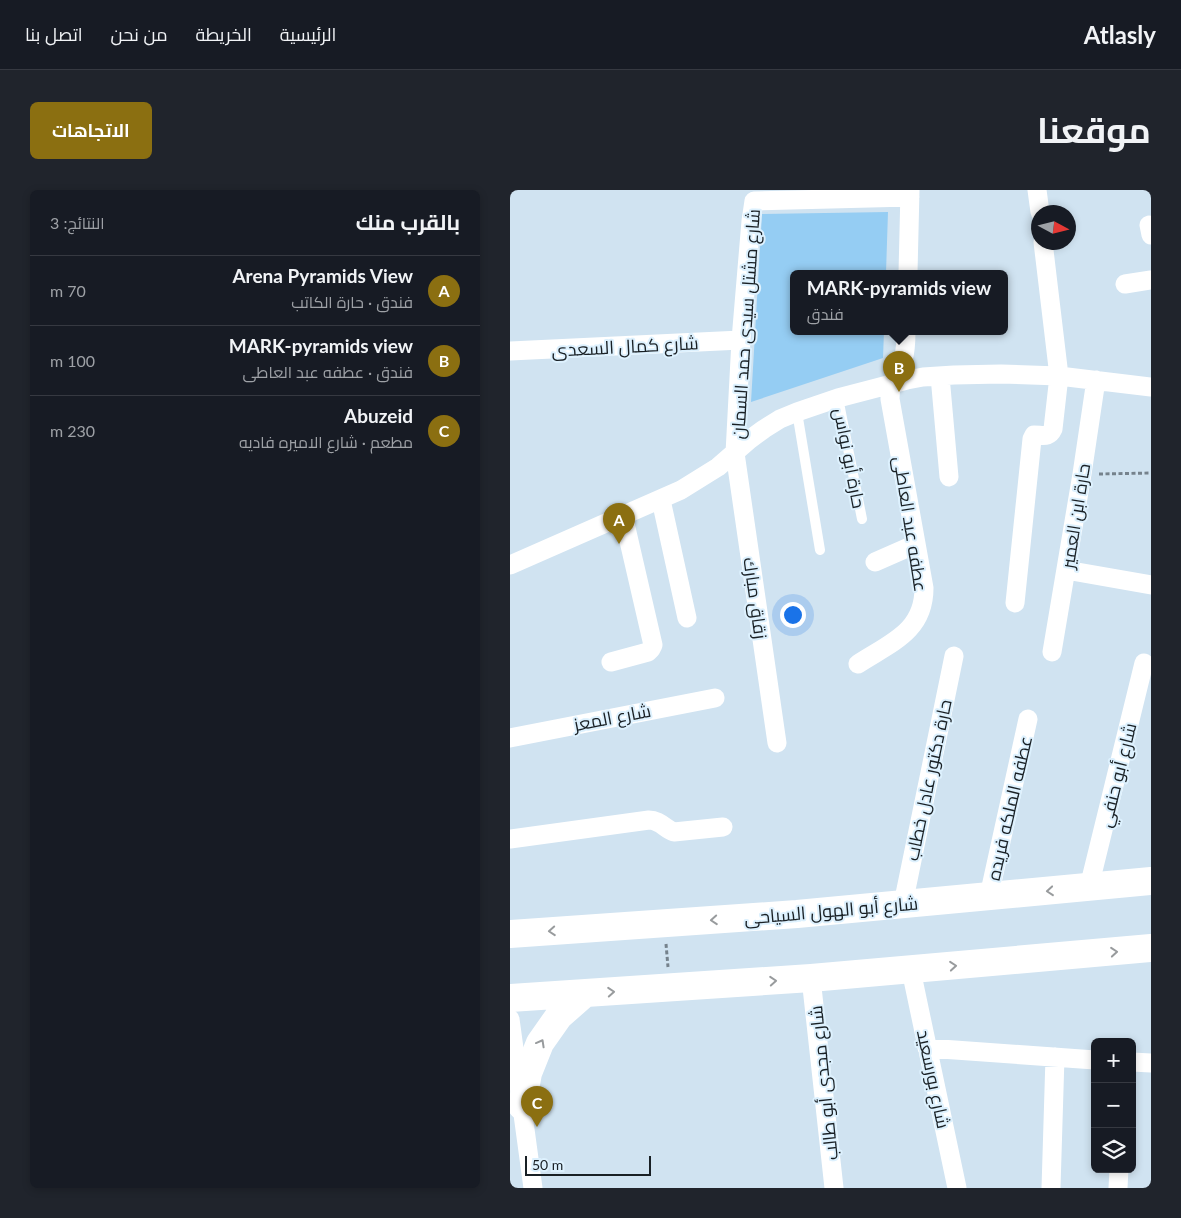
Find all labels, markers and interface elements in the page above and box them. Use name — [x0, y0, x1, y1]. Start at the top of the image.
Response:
text: Atlasly — [1084, 20, 1156, 49]
text: اتصل بنا — [25, 23, 83, 45]
text: من نحن — [111, 23, 168, 45]
text: الخريطة — [196, 23, 252, 45]
text: الرئيسية — [280, 23, 336, 45]
button: الاتجاهات — [30, 102, 152, 159]
text: موقعنا — [1037, 108, 1151, 150]
north arrow — [1031, 205, 1076, 250]
street label: شارع مشتل سيدى حمد السمان — [726, 208, 766, 440]
text: بالقرب منك — [356, 209, 460, 234]
text: النتائج: 3 — [50, 213, 105, 232]
text: Arena Pyramids View — [232, 264, 413, 287]
popup — [790, 270, 1008, 335]
text: MARK-pyramids view — [807, 276, 991, 299]
text: 70 m — [50, 281, 86, 300]
text: A — [438, 281, 450, 300]
text: فندق · حارة الكاتب — [291, 292, 413, 311]
text: فندق — [807, 304, 844, 323]
street label: شارع كمال السعدى — [551, 331, 699, 363]
text: MARK-pyramids view — [229, 334, 413, 357]
text: 100 m — [50, 351, 95, 370]
text: B — [439, 351, 449, 370]
pin: B — [883, 351, 915, 392]
text: فندق · عطفه عبد العاطى — [242, 362, 413, 381]
text: Abuzeid — [344, 404, 413, 427]
street label: حارة أبو نواس — [829, 406, 870, 510]
text: 230 m — [50, 421, 95, 440]
text: C — [439, 421, 449, 440]
text: مطعم · شارع الاميره فاديه — [239, 432, 413, 451]
street label: عطفه عبد العاطى — [888, 455, 933, 593]
street label: حارة ابن العمير — [1056, 462, 1095, 571]
pin: A — [603, 503, 635, 544]
street label: زقاق مبارك — [737, 556, 773, 640]
your location — [780, 602, 806, 628]
street label: حارة دكتور عادل خطاب — [900, 697, 957, 863]
street label: شارع المعز — [571, 699, 653, 737]
street label: شارع أبو حنفي — [1093, 721, 1144, 830]
street label: عطفه الملكه فريده — [982, 734, 1037, 883]
one-way arrow — [1046, 885, 1054, 896]
street label: شارع أبو الهول السياحى — [743, 891, 919, 931]
one-way arrow — [710, 914, 718, 925]
one-way arrow — [548, 926, 556, 937]
one-way arrow — [1111, 947, 1119, 958]
one-way arrow — [949, 961, 957, 972]
one-way arrow — [769, 975, 777, 986]
one-way arrow — [607, 986, 615, 997]
street label: شارع مجدى أبو طالب — [804, 1004, 844, 1161]
street label: شارع بورسعيد — [911, 1027, 955, 1131]
map controls — [1091, 1038, 1136, 1173]
button: + — [1091, 1038, 1136, 1083]
one-way arrow — [535, 1040, 545, 1049]
button: − — [1091, 1083, 1136, 1128]
pin: C — [521, 1086, 553, 1127]
button: layers — [1091, 1128, 1136, 1173]
scale bar — [525, 1153, 651, 1176]
text: 50 m — [532, 1156, 563, 1173]

